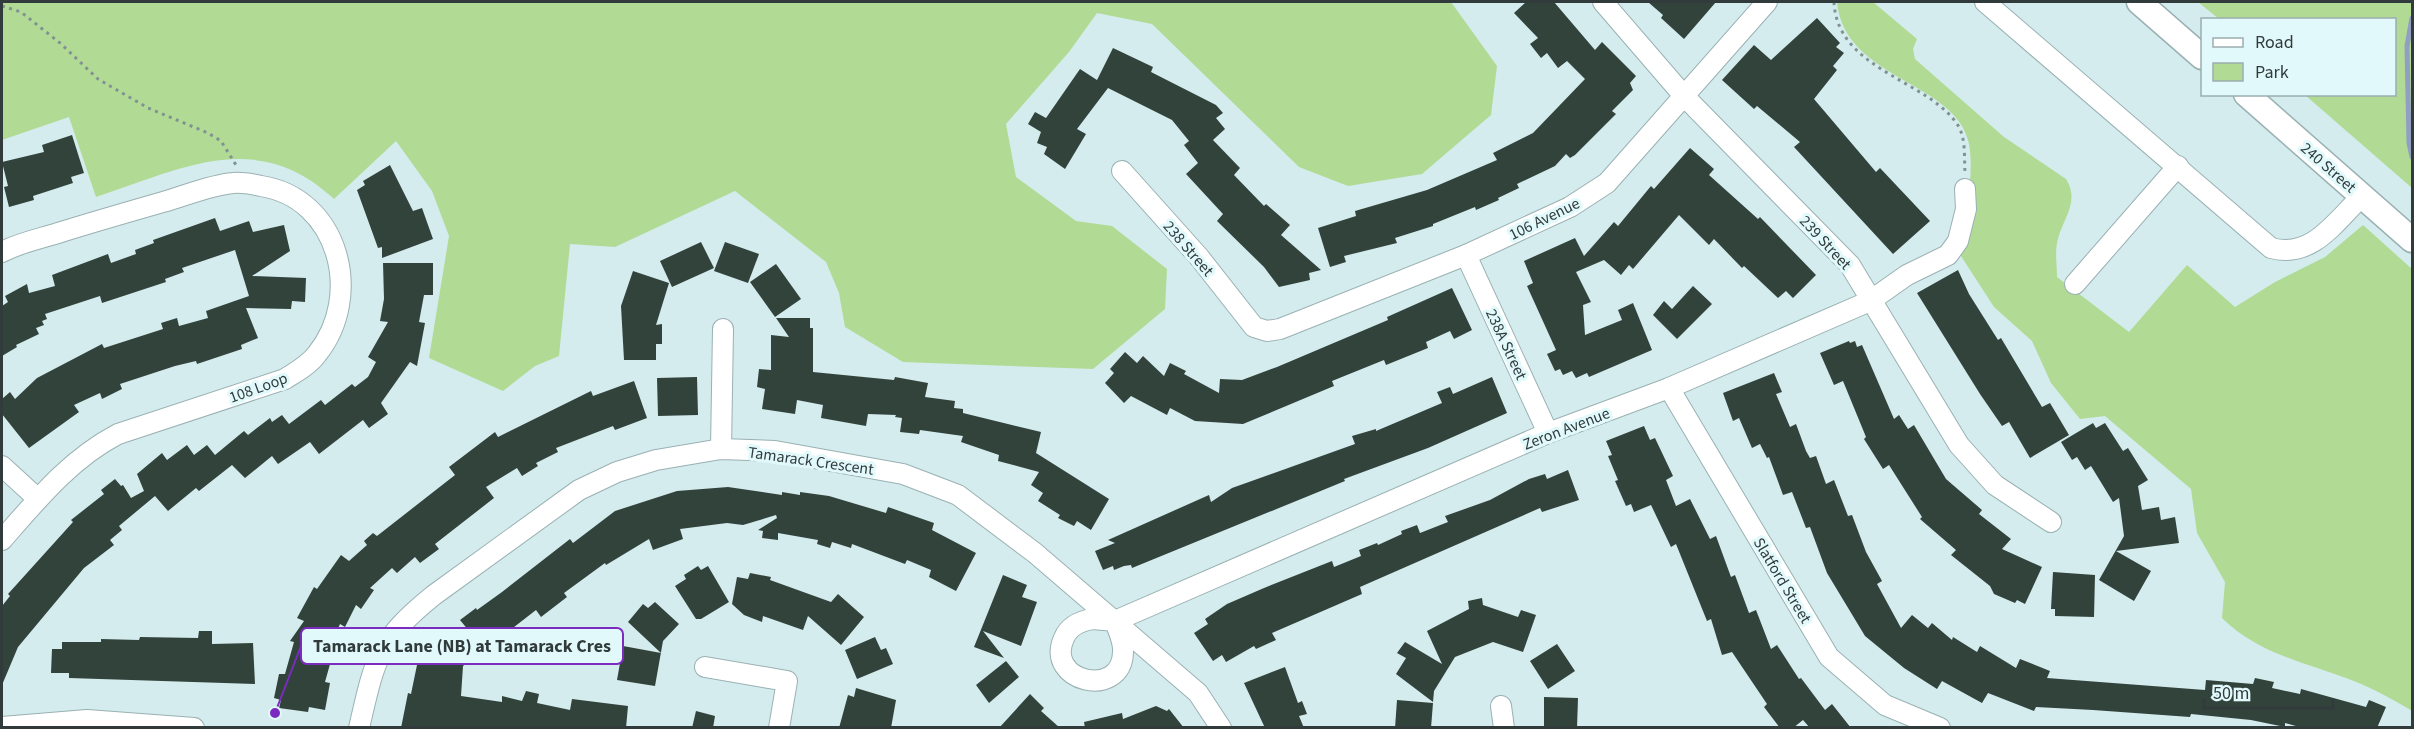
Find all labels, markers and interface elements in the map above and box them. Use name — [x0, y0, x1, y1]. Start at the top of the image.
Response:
legend — [2201, 18, 2396, 96]
text: Road — [2255, 30, 2294, 55]
text: Park — [2255, 60, 2289, 85]
street label: 240 Street — [2296, 137, 2361, 198]
street label: 106 Avenue — [1505, 192, 1584, 246]
street label: 239 Street — [1794, 211, 1857, 275]
street label: 238 Street — [1158, 216, 1219, 282]
street label: 238A Street — [1480, 305, 1532, 384]
street label: 108 Loop — [226, 367, 291, 409]
street label: Zeron Avenue — [1520, 402, 1613, 456]
street label: Tamarack Crescent — [747, 441, 876, 481]
street label: Slatford Street — [1748, 533, 1817, 628]
callout: Tamarack Lane (NB) at Tamarack Cres — [301, 628, 623, 664]
text: Tamarack Lane (NB) at Tamarack Cres — [313, 634, 611, 659]
scale bar — [2204, 672, 2333, 710]
text: 50 m — [2213, 681, 2249, 706]

